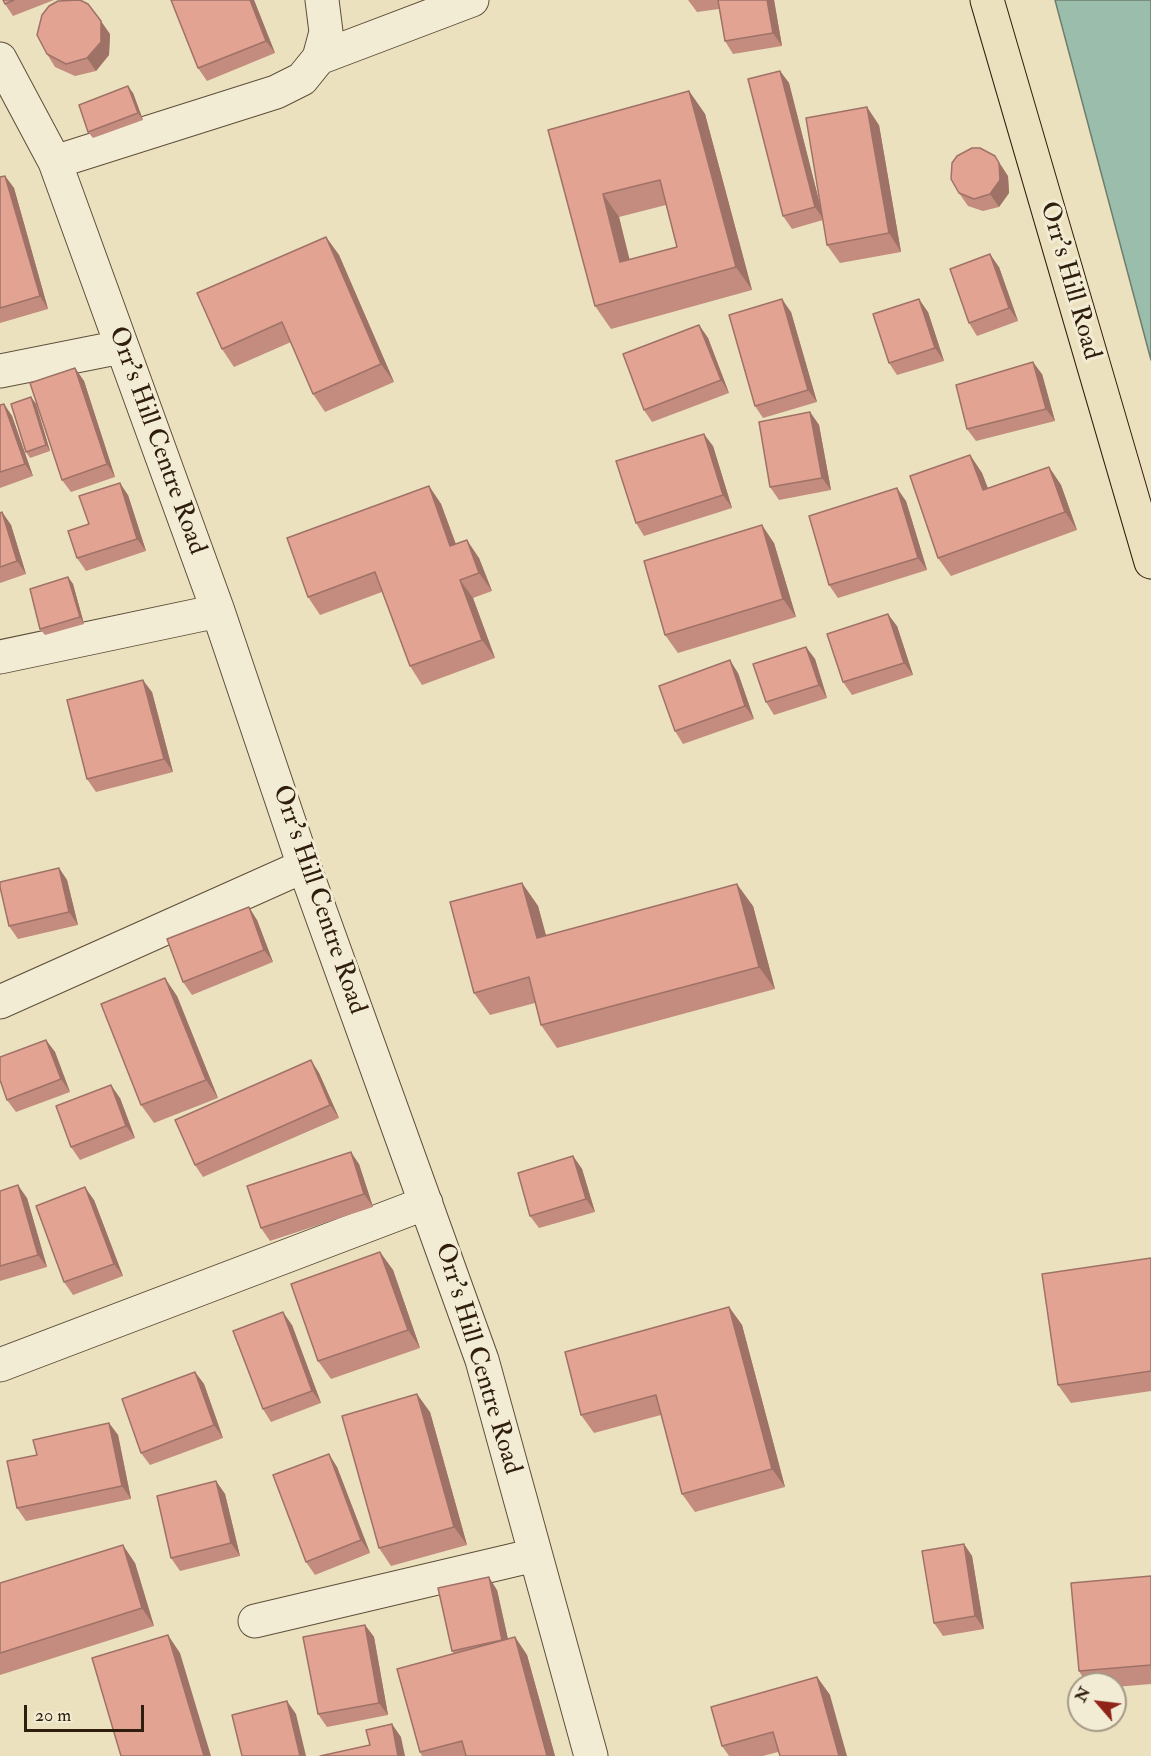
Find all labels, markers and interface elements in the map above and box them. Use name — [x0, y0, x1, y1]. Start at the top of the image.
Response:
street label: Orr’s Hill Road — [1032, 199, 1106, 363]
street label: Orr's Hill Centre Road — [100, 323, 212, 559]
street label: Orr's Hill Centre Road — [264, 781, 372, 1019]
street label: Orr's Hill Centre Road — [427, 1240, 527, 1478]
north arrow — [1067, 1672, 1127, 1732]
text: N — [1071, 1683, 1095, 1706]
scale bar — [27, 1693, 147, 1731]
text: 20 m — [35, 1704, 71, 1727]

